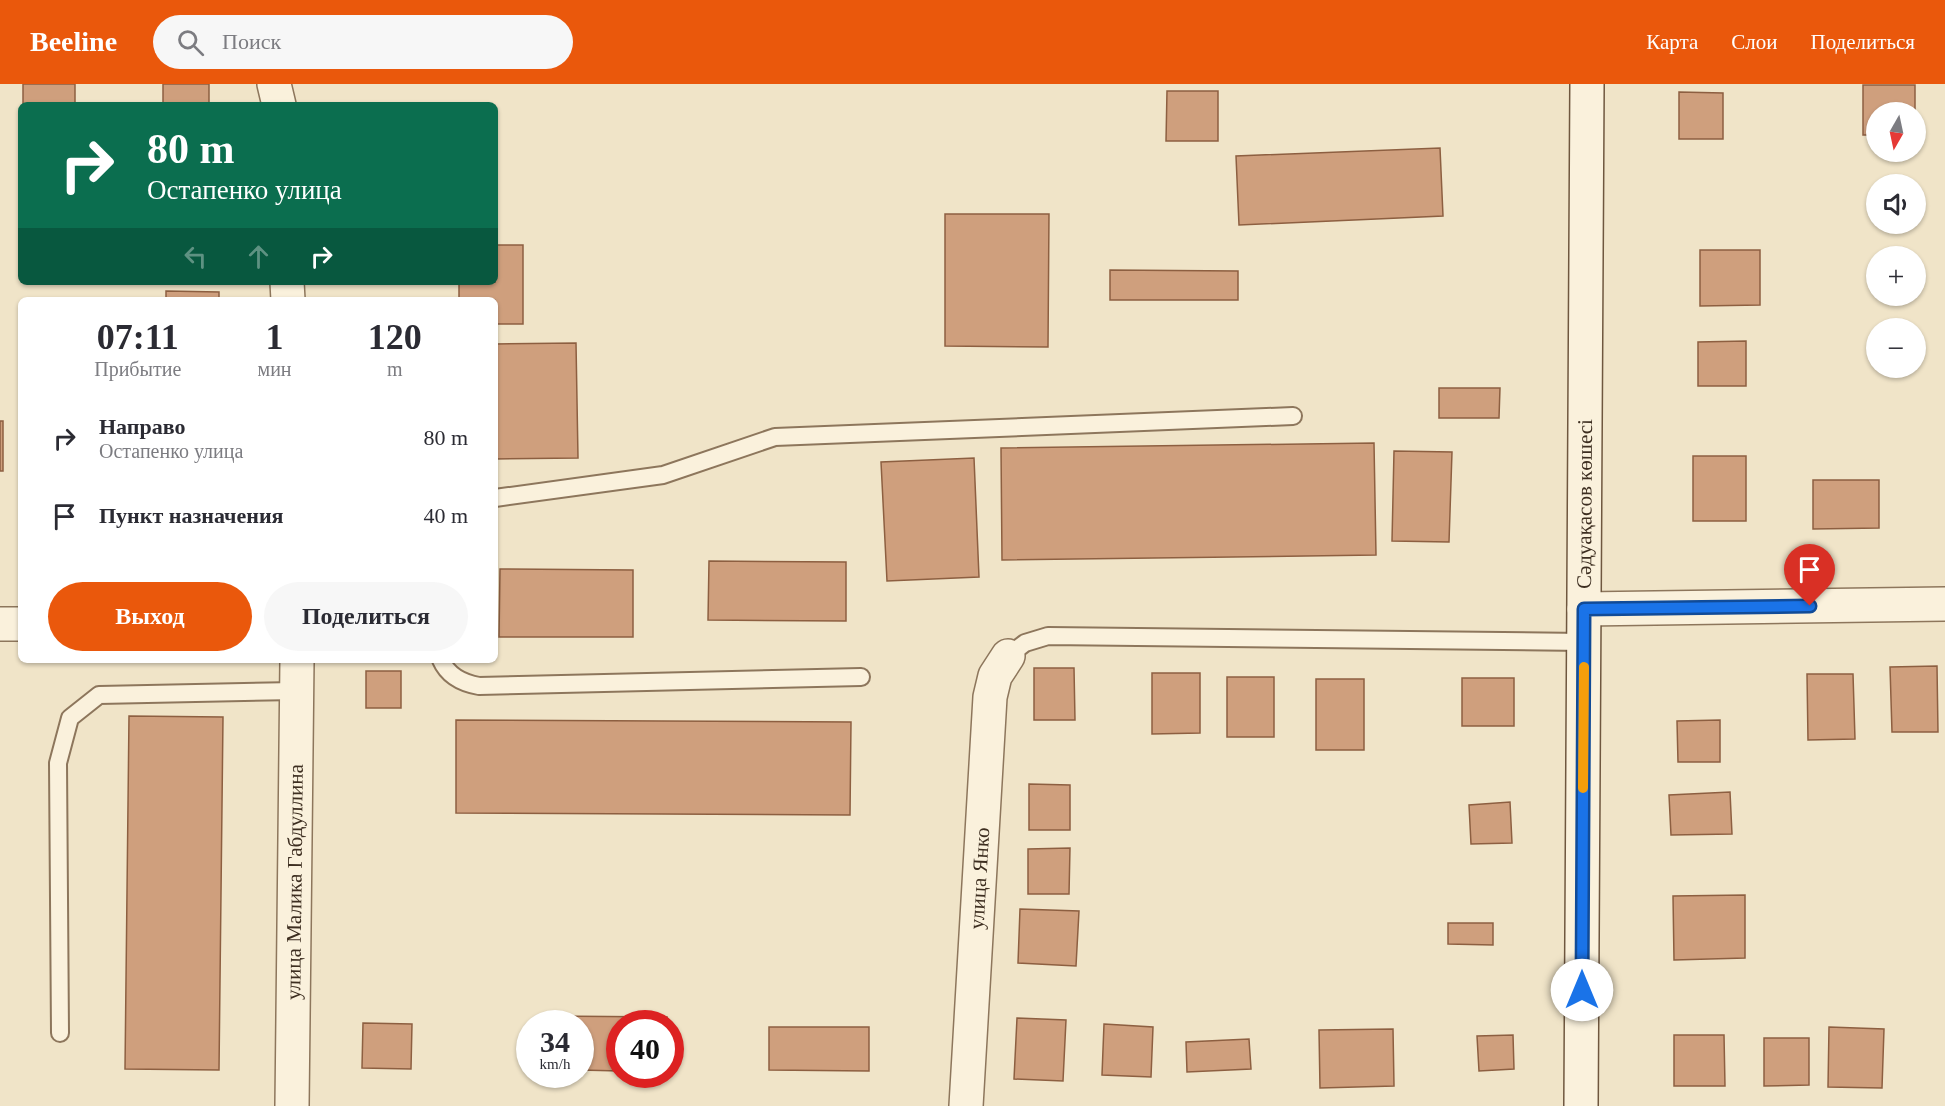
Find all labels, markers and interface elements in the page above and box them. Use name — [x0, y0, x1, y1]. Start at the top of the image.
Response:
search box — [153, 15, 573, 69]
text: Beeline — [30, 26, 117, 57]
icon: search — [174, 26, 207, 59]
text: Поиск — [222, 29, 281, 54]
text: Карта — [1646, 30, 1698, 54]
text: Слои — [1731, 30, 1777, 54]
text: Поделиться — [1810, 30, 1915, 54]
north arrow — [1866, 102, 1926, 162]
map controls — [1866, 102, 1926, 378]
icon: right — [48, 126, 126, 204]
text: 80 m — [147, 126, 235, 172]
button: sound — [1866, 174, 1926, 234]
text: Остапенко улица — [147, 175, 342, 205]
icon: left — [179, 240, 212, 273]
icon: ahead — [242, 240, 275, 273]
icon: right — [305, 240, 338, 273]
button: + — [1866, 246, 1926, 306]
text: 07:11 — [97, 317, 179, 357]
text: 1 — [266, 317, 284, 357]
text: 120 — [368, 317, 422, 357]
button: − — [1866, 318, 1926, 378]
text: Прибытие — [94, 358, 181, 380]
text: мин — [258, 358, 292, 380]
text: m — [387, 358, 403, 380]
text: Направо — [99, 414, 185, 439]
street label: Сәдуақасов көшесі — [1572, 419, 1597, 589]
icon: right — [48, 422, 81, 455]
text: 80 m — [423, 425, 468, 450]
text: Остапенко улица — [99, 440, 243, 462]
icon: arrive — [48, 500, 81, 533]
text: Пункт назначения — [99, 503, 284, 528]
text: 40 m — [423, 503, 468, 528]
pin — [1784, 544, 1835, 606]
icon: arrive — [1793, 553, 1826, 586]
button: Выход — [48, 582, 252, 651]
button: Поделиться — [264, 582, 468, 651]
street label: улица Малика Габдуллина — [281, 763, 308, 1000]
street label: улица Янко — [964, 827, 994, 930]
position arrow — [1550, 958, 1614, 1022]
speed limit sign: 40 — [606, 1010, 684, 1088]
text: 34 — [540, 1025, 570, 1058]
text: km/h — [540, 1056, 570, 1072]

